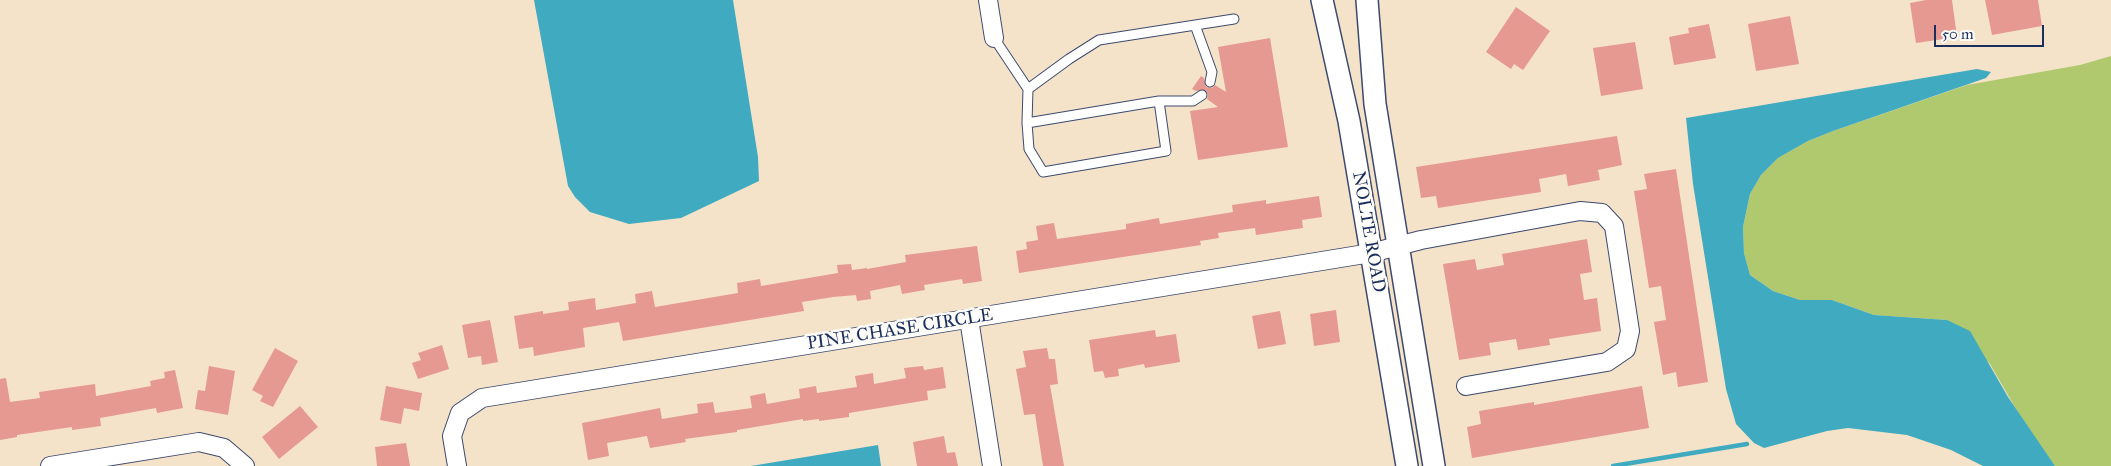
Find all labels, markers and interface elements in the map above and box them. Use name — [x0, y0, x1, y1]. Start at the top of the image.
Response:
scale bar — [1936, 15, 2046, 47]
text: 50 m — [1942, 25, 1974, 43]
street label: NOLTE ROAD — [1347, 170, 1389, 294]
street label: PINE CHASE CIRCLE — [806, 305, 994, 355]

